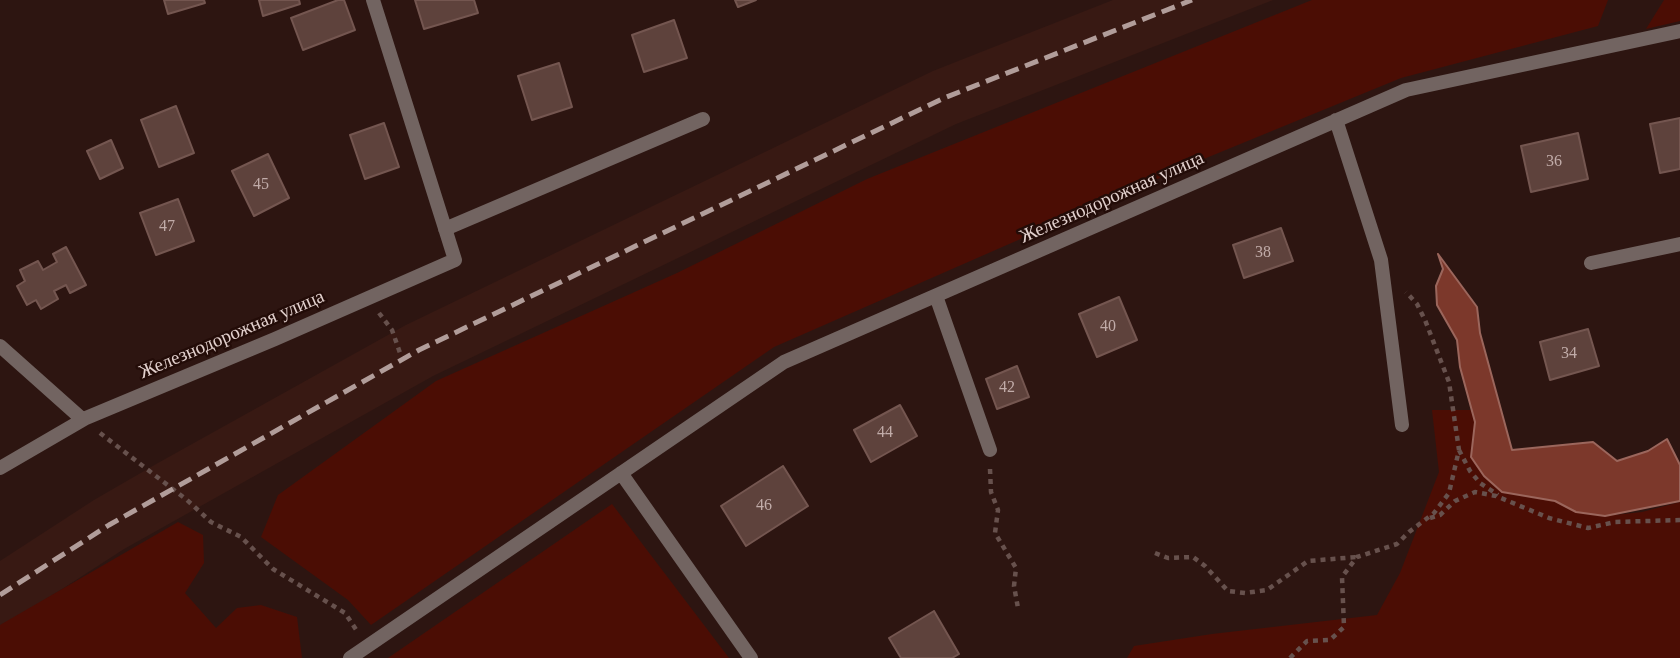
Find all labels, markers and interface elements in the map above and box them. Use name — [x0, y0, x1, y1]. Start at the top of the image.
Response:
street label: Железнодорожная улица — [1016, 147, 1208, 249]
house number: 36 — [1546, 152, 1562, 172]
house number: 45 — [253, 175, 269, 195]
house number: 47 — [159, 217, 175, 237]
house number: 38 — [1255, 243, 1271, 263]
street label: Железнодорожная улица — [136, 286, 328, 384]
house number: 40 — [1100, 317, 1116, 337]
house number: 34 — [1561, 344, 1577, 364]
house number: 42 — [999, 378, 1015, 398]
house number: 44 — [877, 423, 893, 443]
house number: 46 — [756, 496, 772, 516]

